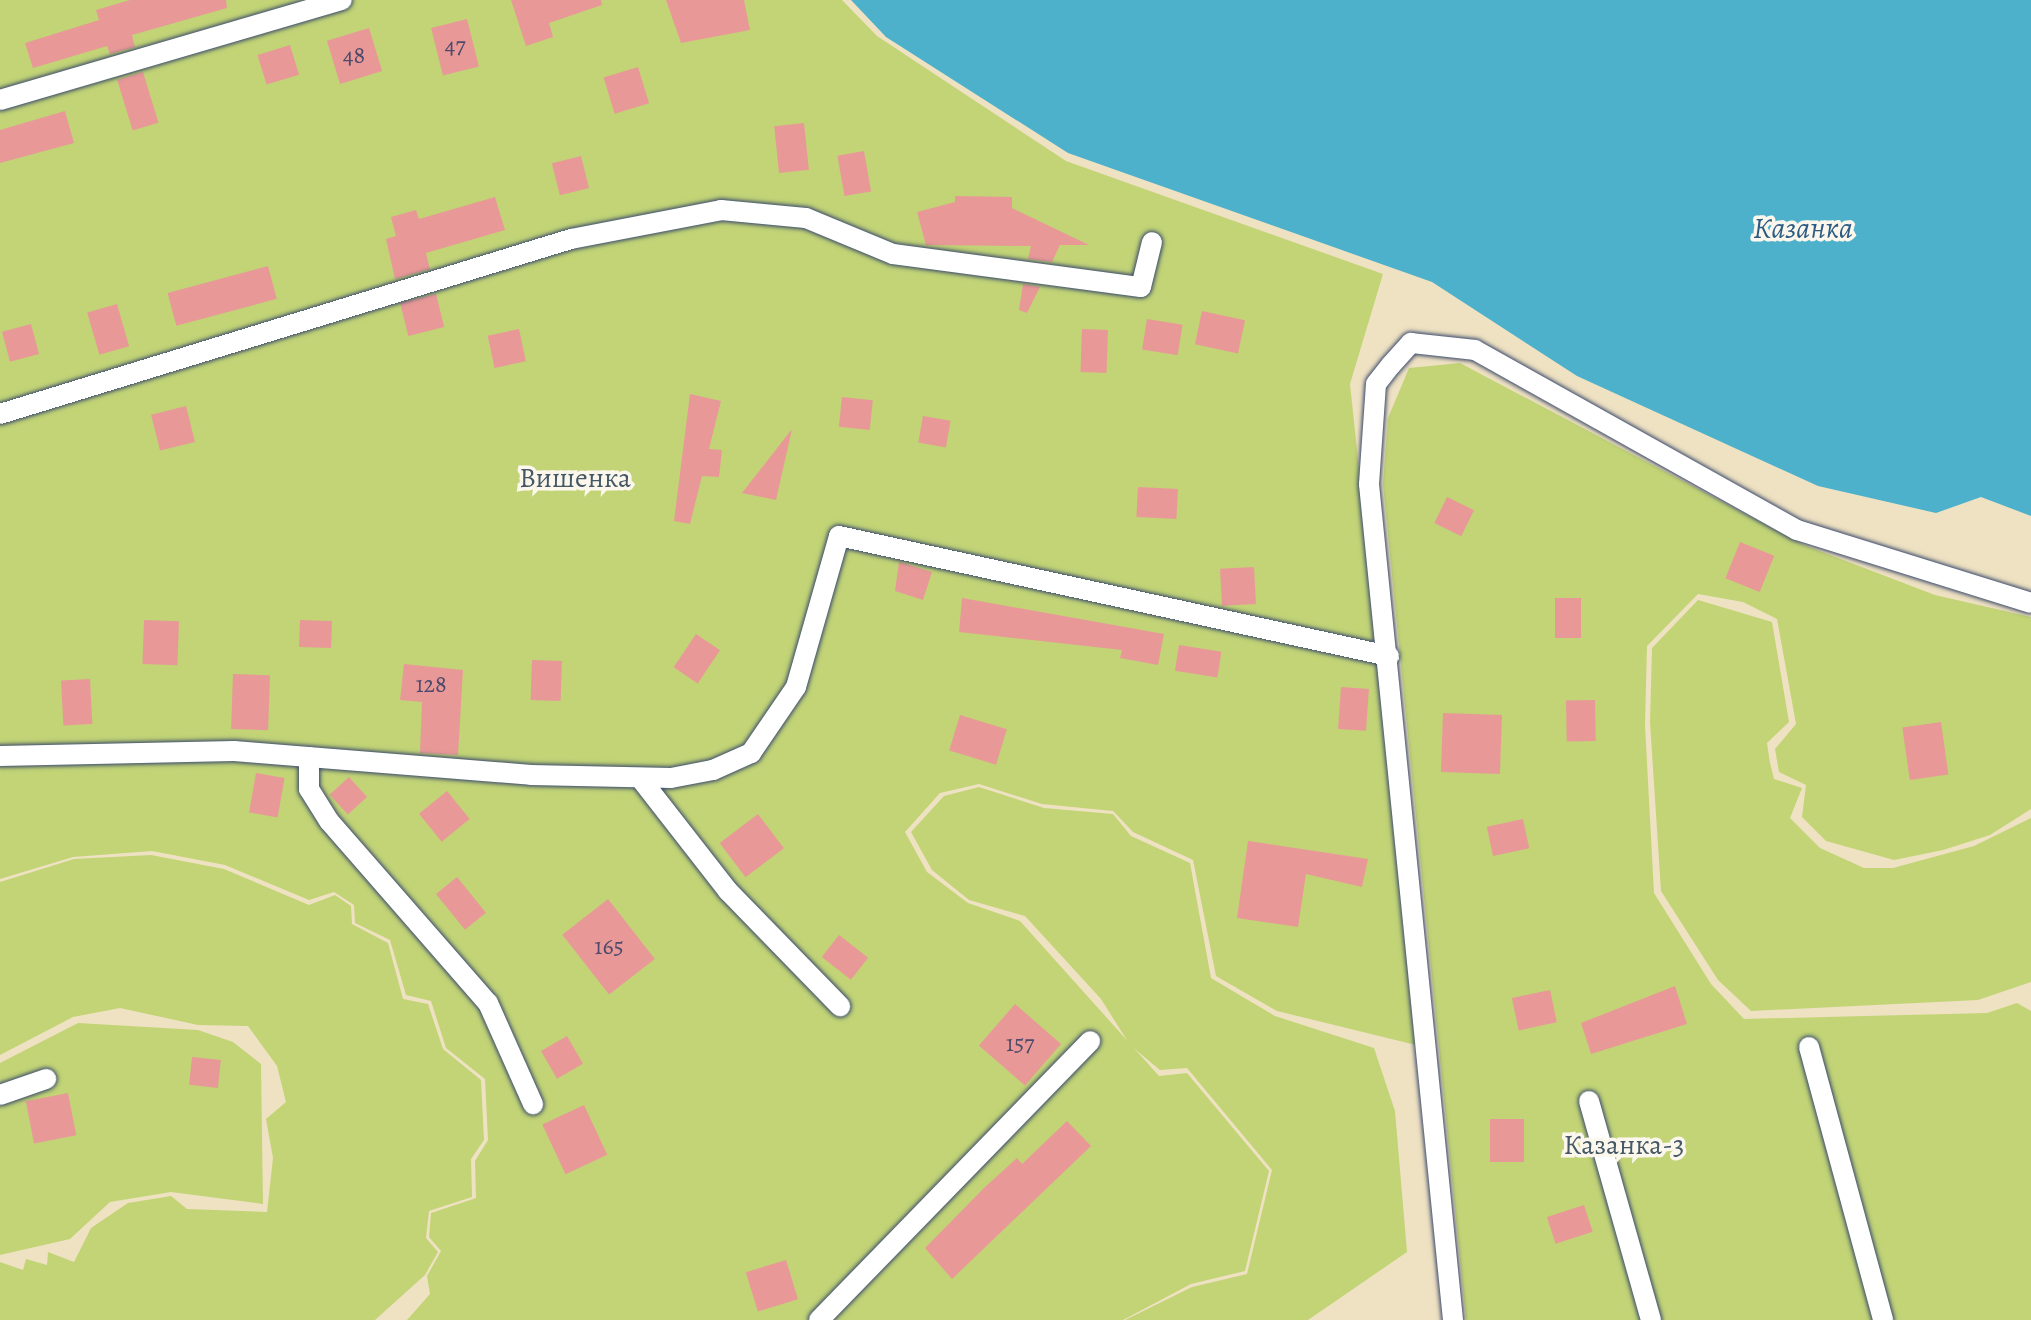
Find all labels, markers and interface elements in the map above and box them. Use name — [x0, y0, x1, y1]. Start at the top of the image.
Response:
house number: 47 — [445, 32, 465, 60]
house number: 48 — [343, 42, 365, 70]
water label: Казанка — [1753, 210, 1853, 246]
park label: Вишенка — [519, 461, 631, 495]
house number: 128 — [415, 671, 447, 699]
house number: 165 — [594, 933, 624, 961]
house number: 157 — [1006, 1030, 1034, 1058]
park label: Казанка-3 — [1564, 1128, 1684, 1162]

